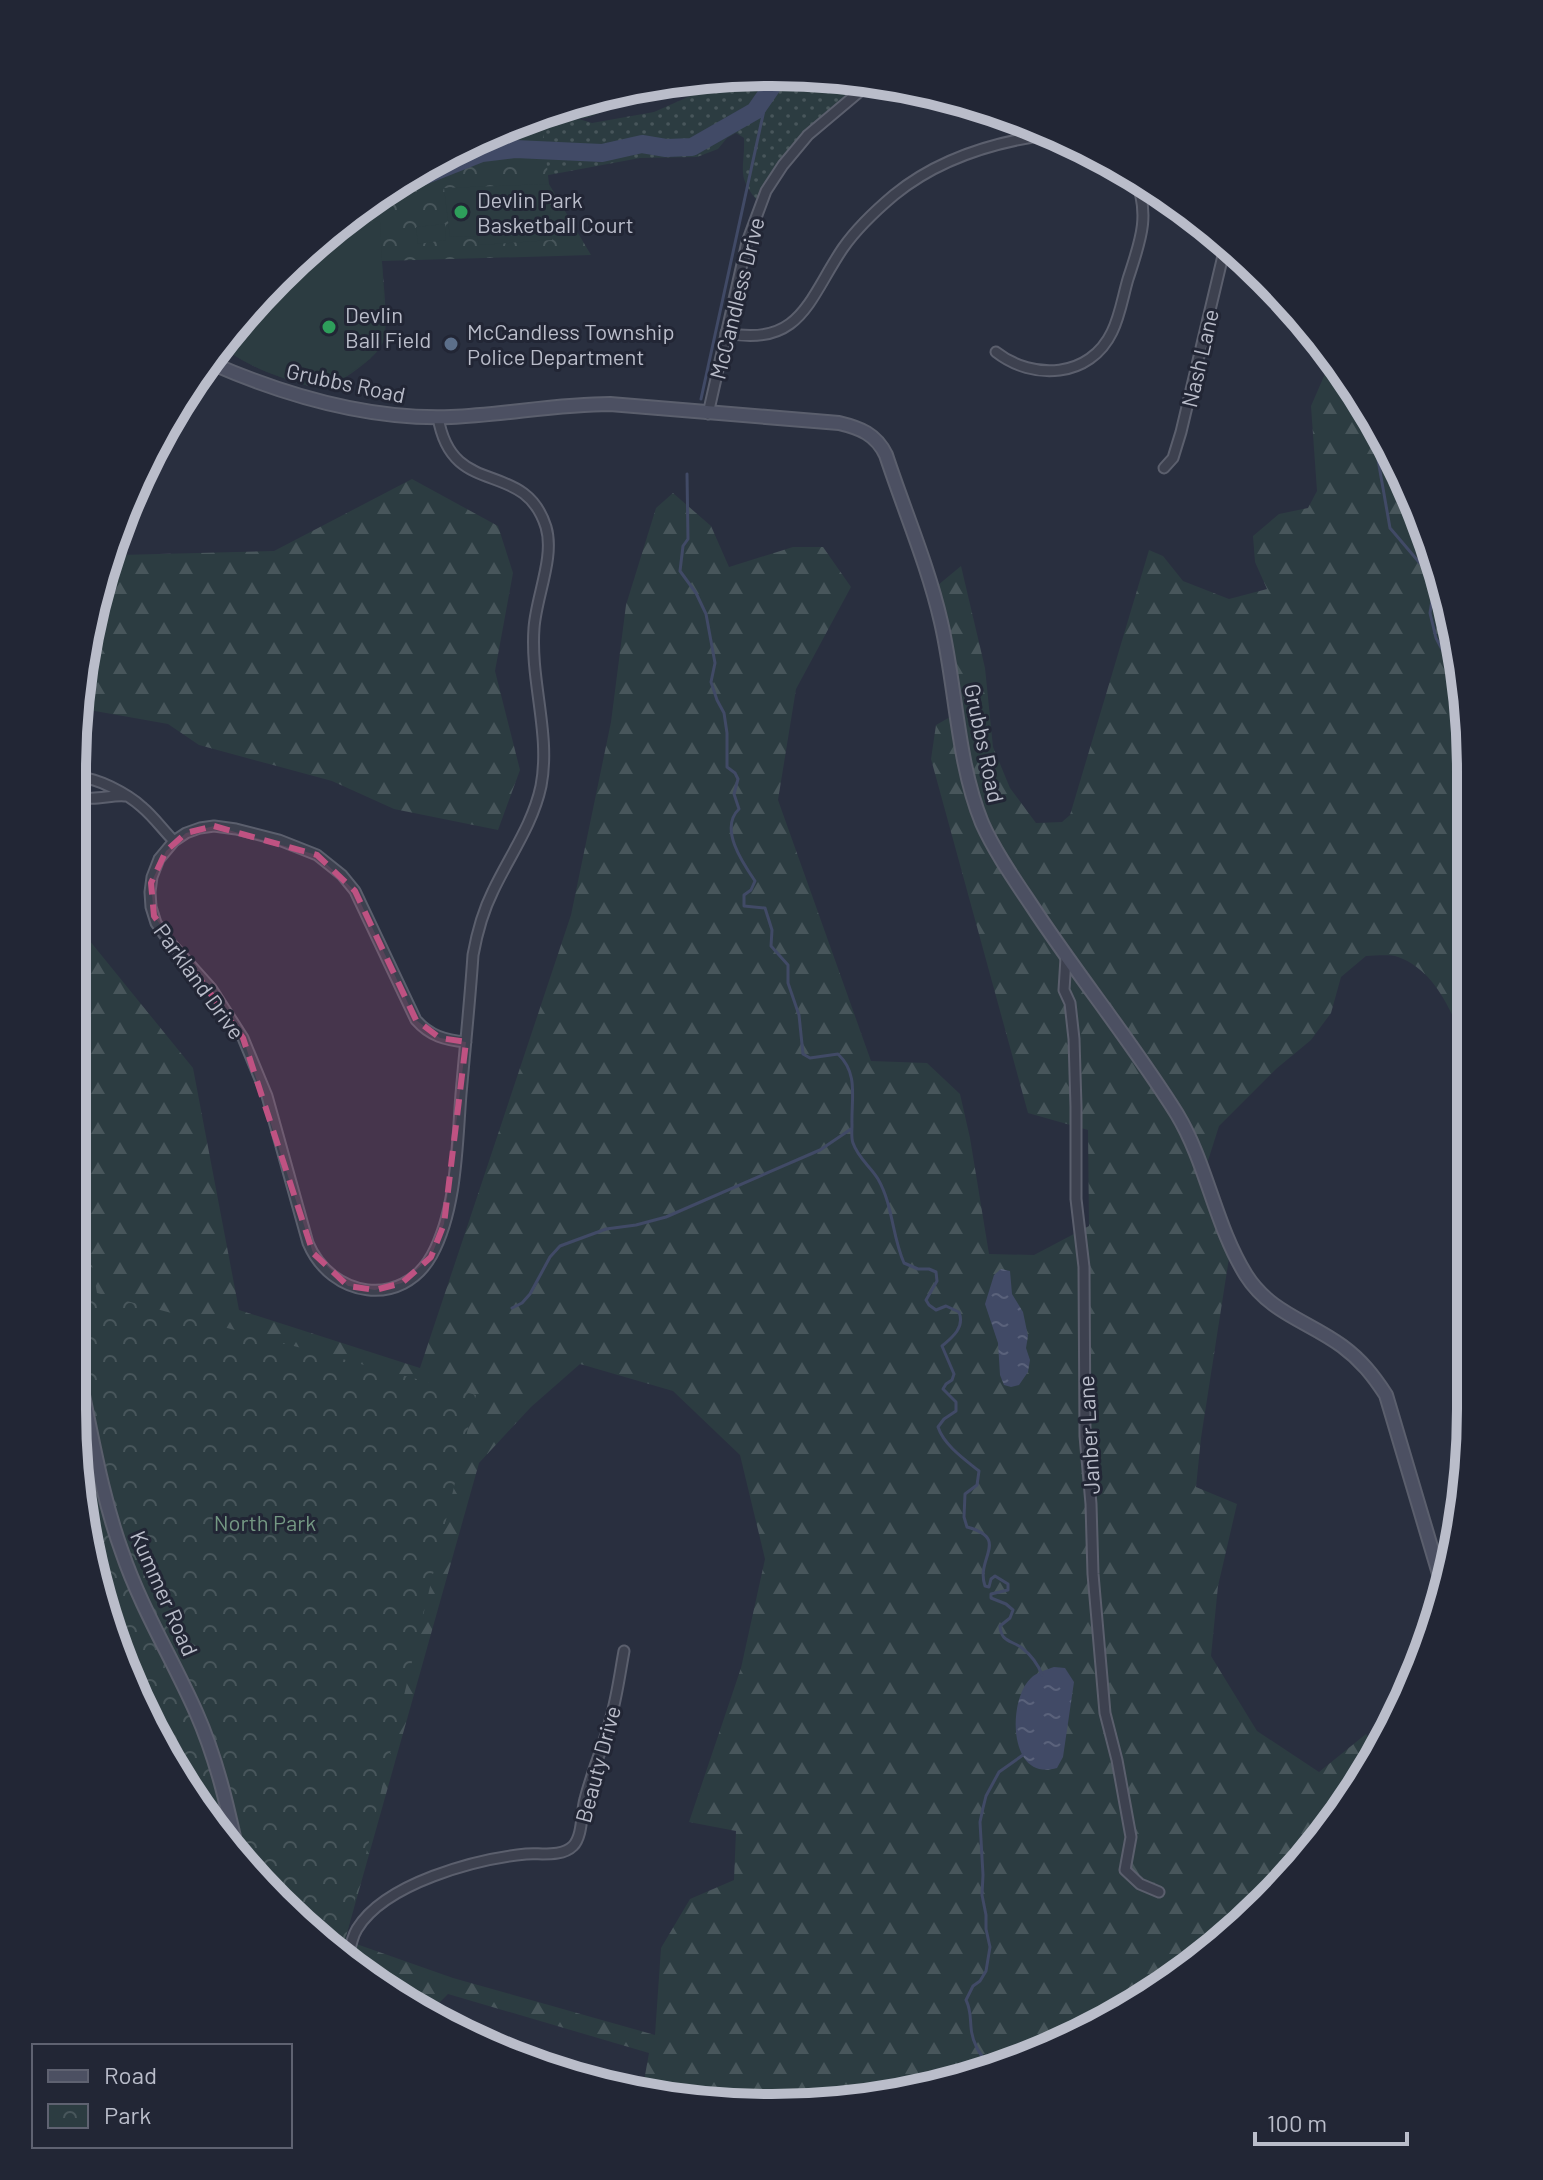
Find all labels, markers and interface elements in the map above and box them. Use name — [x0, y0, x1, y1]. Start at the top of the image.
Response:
place label: Devlin Park Basketball Court — [477, 186, 634, 237]
marker: Devlin Park Basketball Court — [452, 203, 470, 221]
street label: McCandless Drive — [703, 214, 769, 382]
place label: Devlin Ball Field — [345, 301, 431, 352]
street label: Nash Lane — [1175, 306, 1223, 410]
marker: Devlin Ball Field — [320, 318, 338, 336]
place label: McCandless Township Police Department — [467, 318, 675, 369]
marker: McCandless Township Police Department — [442, 335, 460, 353]
street label: Grubbs Road — [284, 357, 408, 407]
street label: Grubbs Road — [960, 681, 1010, 805]
street label: Parkland Drive — [149, 918, 251, 1044]
street label: Janber Lane — [1072, 1375, 1104, 1495]
park label: North Park — [214, 1509, 316, 1535]
street label: Kummer Road — [126, 1526, 204, 1660]
street label: Beauty Drive — [569, 1703, 625, 1825]
legend — [32, 2044, 292, 2148]
text: Road — [104, 2060, 157, 2089]
scale bar — [1255, 2096, 1407, 2146]
text: Park — [104, 2100, 151, 2129]
text: 100 m — [1267, 2108, 1327, 2137]

